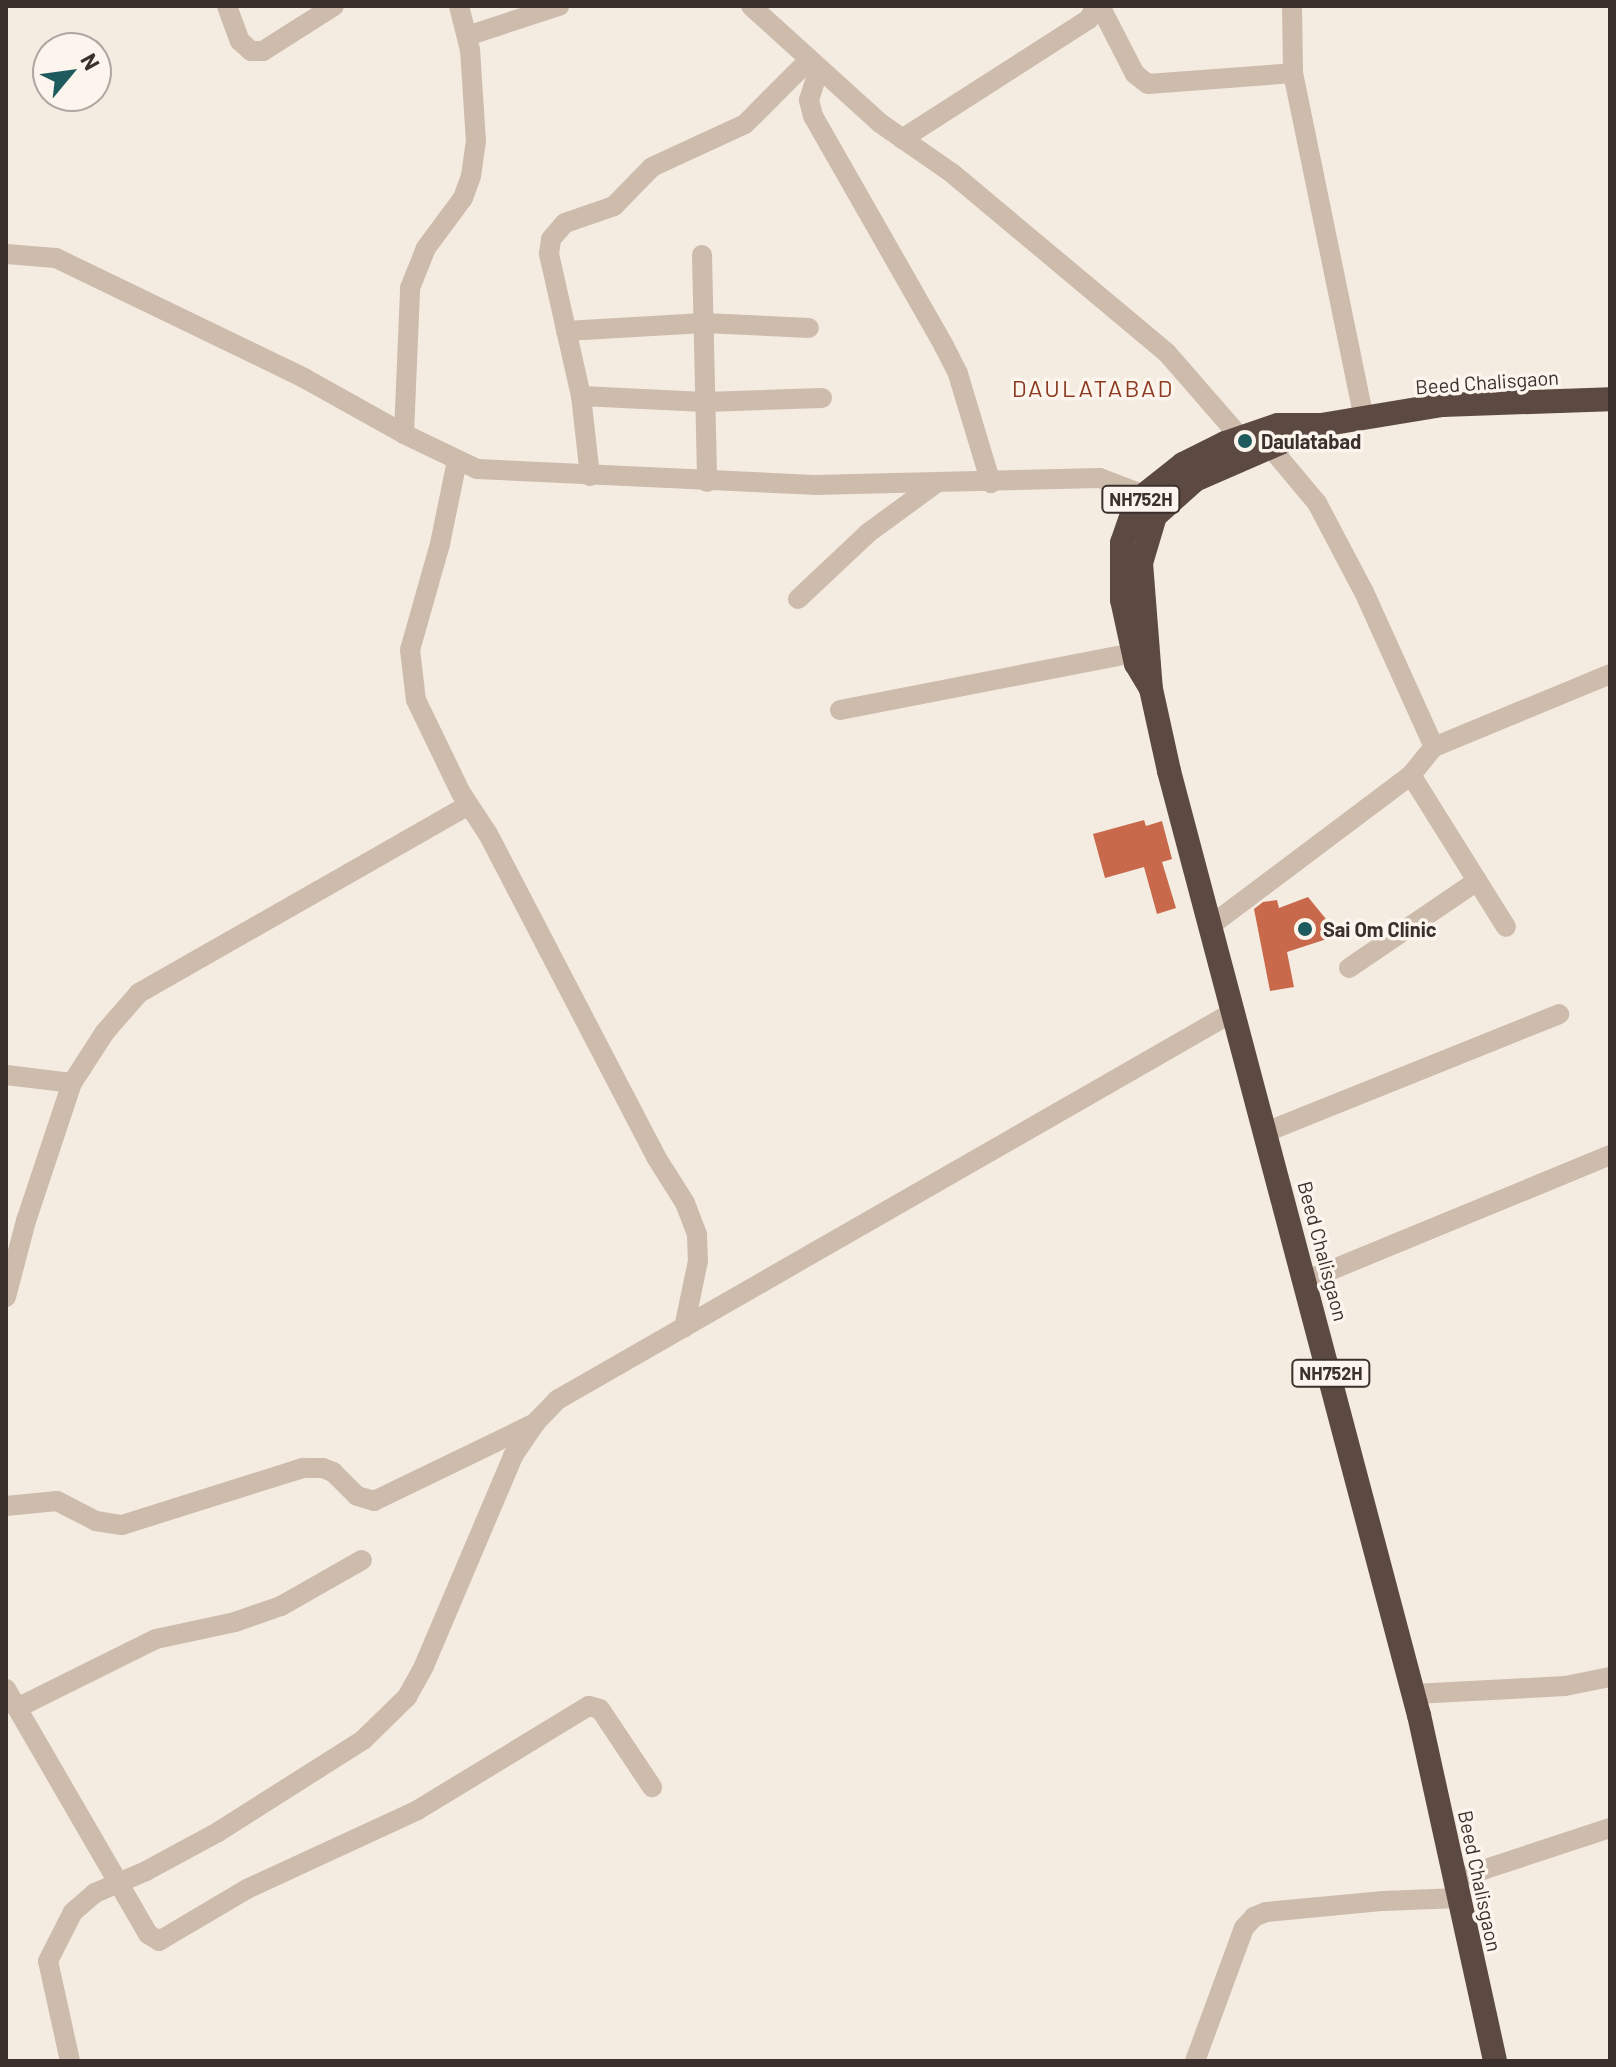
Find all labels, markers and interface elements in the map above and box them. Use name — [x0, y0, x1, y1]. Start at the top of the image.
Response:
north arrow — [32, 32, 112, 112]
text: N — [76, 49, 106, 74]
street label: Beed Chalisgaon — [1414, 365, 1560, 399]
district label: DAULATABAD — [1012, 374, 1174, 402]
place label: Daulatabad — [1261, 429, 1361, 453]
marker: Daulatabad — [1236, 432, 1254, 450]
road number: NH752H — [1101, 485, 1181, 513]
place label: Sai Om Clinic — [1323, 917, 1436, 941]
marker: Sai Om Clinic — [1294, 918, 1316, 940]
street label: Beed Chalisgaon — [1293, 1178, 1353, 1324]
road number: NH752H — [1291, 1359, 1371, 1387]
street label: Beed Chalisgaon — [1453, 1808, 1507, 1954]

